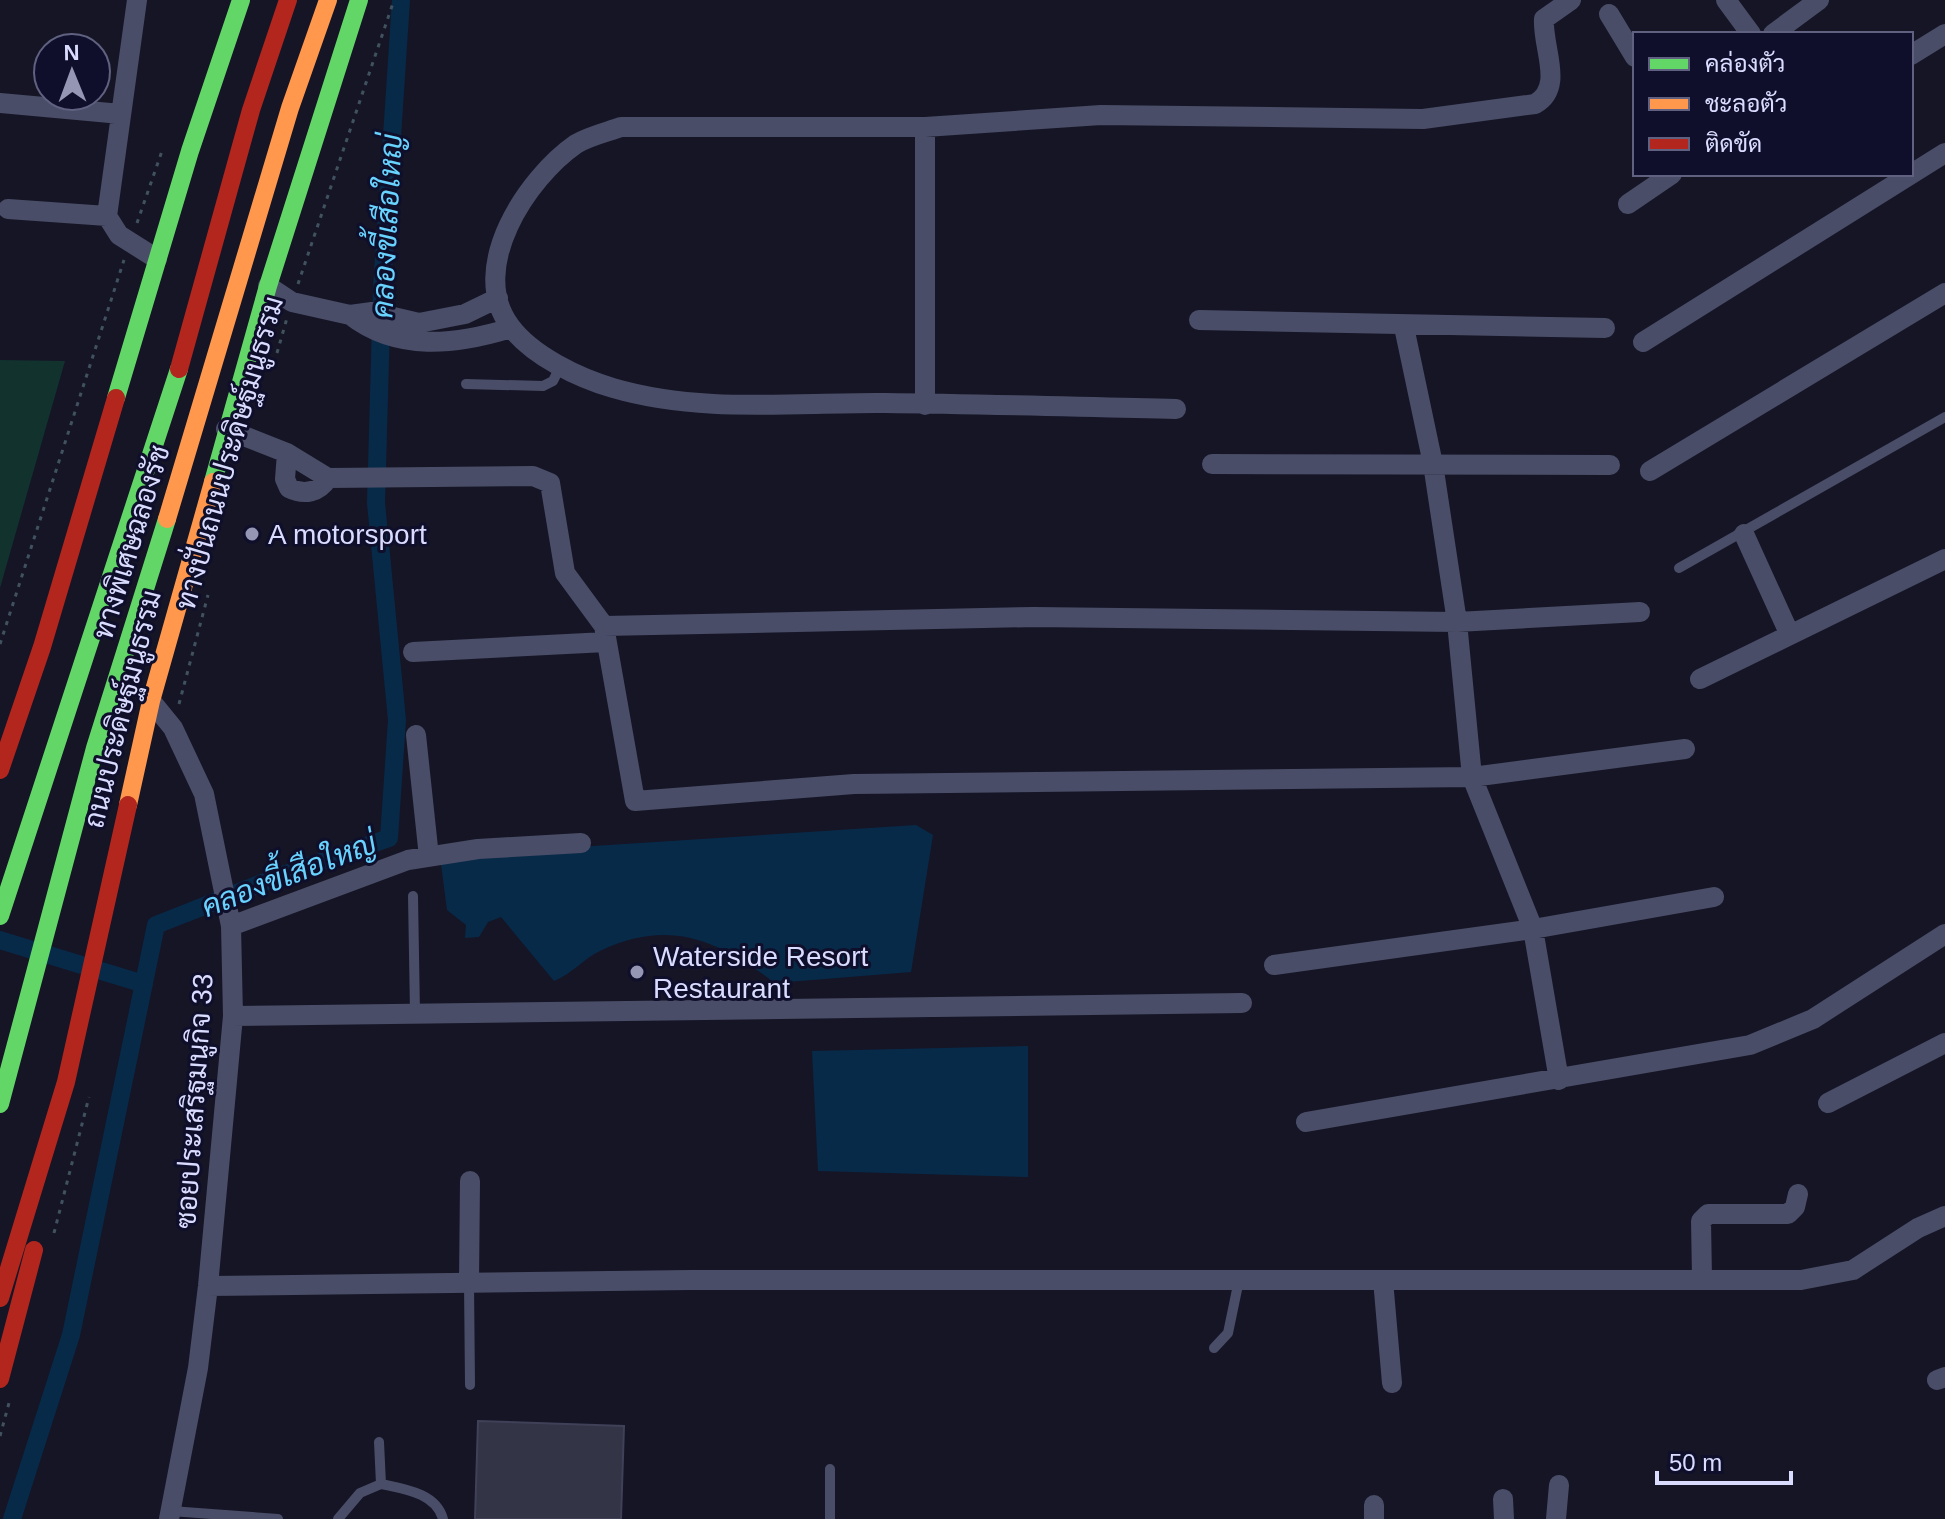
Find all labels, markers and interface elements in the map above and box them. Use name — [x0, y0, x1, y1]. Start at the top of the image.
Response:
north arrow — [32, 32, 112, 112]
legend — [1633, 32, 1913, 176]
text: N — [63, 40, 80, 65]
text: คล่องตัว — [1705, 50, 1785, 77]
text: ชะลอตัว — [1705, 90, 1787, 117]
water label: คลองขี้เสือใหญ่ — [355, 130, 410, 319]
text: ติดขัด — [1705, 130, 1762, 157]
street label: ทางปั่นถนนประดิษฐ์มนูธรรม — [162, 291, 293, 615]
street label: ทางพิเศษฉลองรัช — [84, 441, 176, 643]
place label: A motorsport — [268, 519, 427, 550]
marker: A motorsport — [243, 525, 261, 543]
street label: ถนนประดิษฐ์มนูธรรม — [74, 586, 171, 832]
water label: คลองขี้เสือใหญ่ — [193, 816, 383, 925]
place label: Waterside Resort Restaurant — [653, 941, 868, 1004]
marker: Waterside Resort Restaurant — [628, 963, 646, 981]
street label: ซอยประเสริฐมนูกิจ 33 — [169, 972, 223, 1230]
scale bar — [1657, 1435, 1791, 1485]
text: 50 m — [1669, 1449, 1722, 1476]

